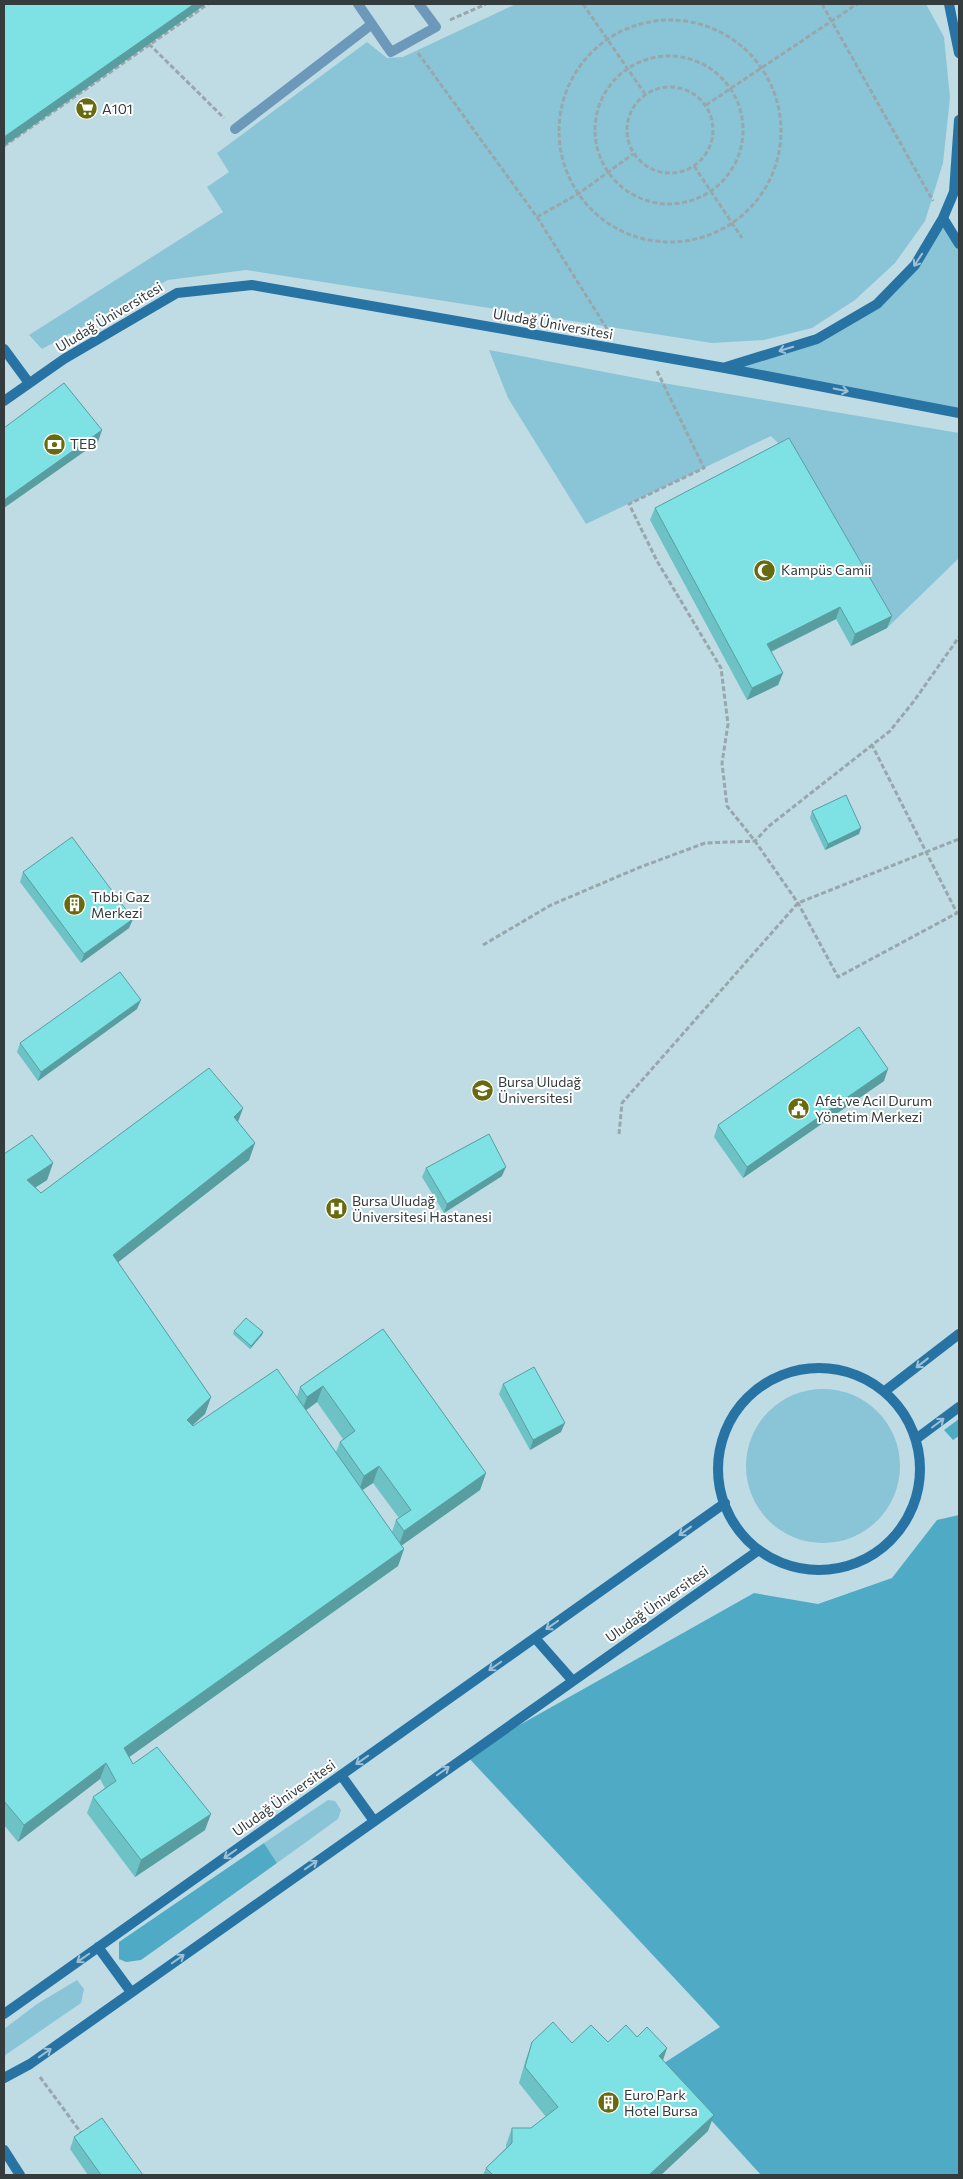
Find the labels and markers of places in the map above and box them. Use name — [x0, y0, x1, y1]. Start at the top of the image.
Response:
supermarket icon: A101 — [74, 97, 98, 121]
place label: A101 — [102, 100, 133, 117]
bank icon: TEB — [42, 432, 66, 456]
place label: TEB — [70, 435, 96, 452]
mosque icon: Kampüs Camii — [753, 558, 777, 582]
place label: Kampüs Camii — [781, 561, 871, 578]
place label: Tıbbi Gaz Merkezi — [91, 888, 150, 921]
building icon: Tıbbi Gaz Merkezi — [63, 893, 87, 917]
place label: Bursa Uludağ Üniversitesi — [498, 1073, 582, 1106]
school or university icon: Bursa Uludağ Üniversitesi — [470, 1078, 494, 1102]
place label: Afet ve Acil Durum Yönetim Merkezi — [815, 1092, 932, 1125]
public building icon: Afet ve Acil Durum Yönetim Merkezi — [787, 1097, 811, 1121]
place label: Bursa Uludağ Üniversitesi Hastanesi — [352, 1192, 492, 1225]
hospital icon: Bursa Uludağ Üniversitesi Hastanesi — [324, 1197, 348, 1221]
place label: Euro Park Hotel Bursa — [624, 2086, 698, 2119]
building icon: Euro Park Hotel Bursa — [596, 2091, 620, 2115]

